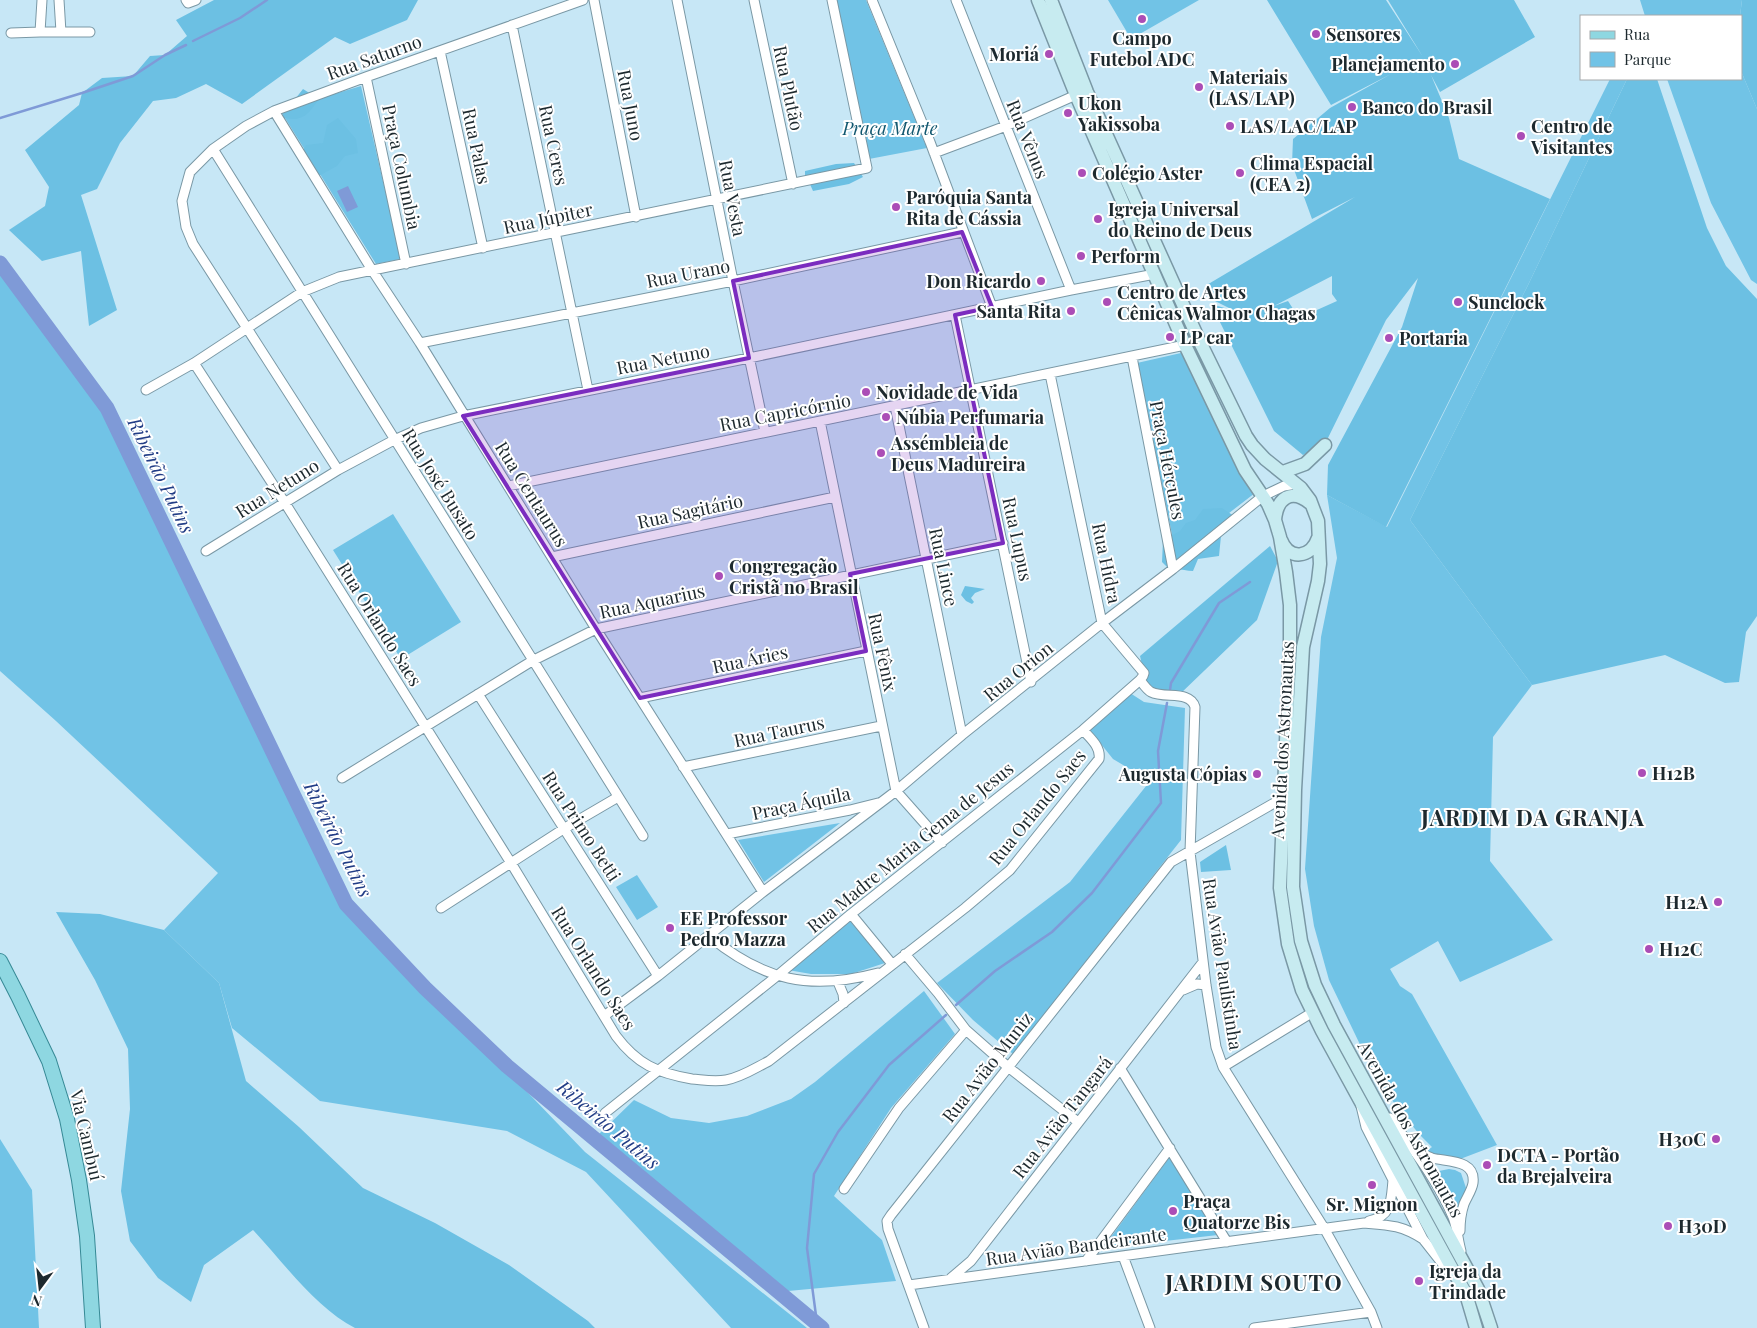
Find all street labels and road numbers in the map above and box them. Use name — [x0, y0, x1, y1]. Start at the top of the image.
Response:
street label: Rua Saturno — [323, 29, 425, 85]
street label: Rua Plutão — [768, 43, 810, 133]
street label: Rua Juno — [612, 67, 650, 143]
street label: Rua Vênus — [1001, 96, 1055, 182]
street label: Praça Columbia — [377, 102, 427, 232]
street label: Rua Ceres — [534, 103, 574, 187]
street label: Rua Palas — [457, 106, 497, 186]
street label: Rua Vesta — [714, 158, 752, 238]
street label: Rua Júpiter — [501, 197, 595, 239]
street label: Rua Urano — [644, 253, 732, 293]
street label: Rua Netuno — [614, 338, 712, 380]
street label: Rua Capricórnio — [717, 388, 853, 436]
street label: Praça Hércules — [1145, 398, 1191, 522]
street label: Rua José Busato — [397, 424, 485, 544]
street label: Rua Centaurus — [490, 437, 574, 551]
street label: Rua Netuno — [231, 453, 323, 523]
street label: Rua Sagitário — [635, 488, 745, 534]
street label: Rua Lupus — [997, 495, 1039, 583]
street label: Rua Hidra — [1087, 521, 1127, 605]
street label: Rua Lince — [924, 525, 964, 609]
street label: Rua Orlando Saes — [332, 557, 428, 691]
street label: Rua Aquarius — [597, 578, 707, 624]
street label: Rua Fênix — [863, 611, 903, 694]
street label: Rua Orion — [978, 636, 1058, 706]
street label: Rua Áries — [710, 639, 790, 679]
street label: Avenida dos Astronautas — [1265, 641, 1299, 840]
street label: Rua Taurus — [732, 710, 826, 752]
street label: Rua Orlando Saes — [983, 744, 1091, 870]
street label: Rua Madre Maria Gema de Jesus — [802, 756, 1018, 938]
street label: Rua Primo Betti — [537, 766, 627, 886]
street label: Praça Áquila — [750, 781, 853, 825]
street label: Rua Avião Paulistinha — [1198, 876, 1248, 1052]
street label: Rua Orlando Saes — [546, 901, 642, 1035]
street label: Rua Avião Muniz — [936, 1007, 1038, 1127]
street label: Avenida dos Astronautas — [1352, 1036, 1469, 1221]
street label: Rua Avião Tangará — [1007, 1051, 1117, 1183]
street label: Via Cambuí — [65, 1086, 109, 1183]
street label: Rua Avião Bandeirante — [984, 1221, 1168, 1271]

